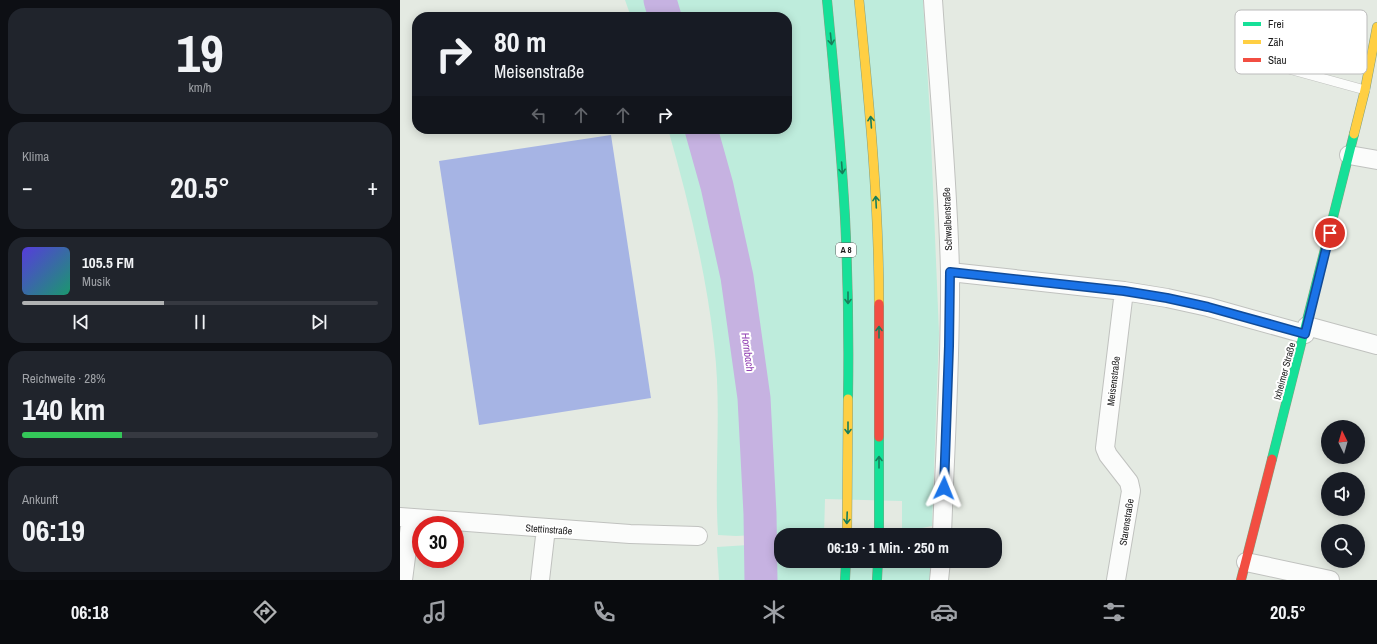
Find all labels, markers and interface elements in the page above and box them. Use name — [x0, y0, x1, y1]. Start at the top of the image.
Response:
legend — [1235, 10, 1367, 74]
text: Frei — [1268, 17, 1284, 31]
text: 19 — [176, 18, 224, 88]
text: 80 m — [494, 23, 546, 61]
icon: right — [428, 28, 480, 80]
one-way arrow — [827, 32, 835, 45]
text: Zäh — [1268, 35, 1284, 49]
text: Stau — [1268, 53, 1287, 67]
text: Meisenstraße — [494, 59, 584, 84]
text: km/h — [188, 79, 212, 96]
icon: left — [528, 104, 550, 126]
icon: ahead — [570, 104, 592, 126]
icon: ahead — [612, 104, 634, 126]
icon: right — [654, 104, 676, 126]
one-way arrow — [867, 116, 874, 129]
text: Klima — [22, 148, 49, 165]
one-way arrow — [839, 161, 846, 174]
text: 20.5° — [170, 167, 230, 207]
text: − — [22, 172, 33, 202]
text: + — [367, 172, 378, 202]
street label: Schwalbenstraße — [940, 187, 955, 251]
one-way arrow — [872, 196, 879, 209]
pin — [1313, 216, 1347, 250]
icon: arrive — [1319, 222, 1341, 244]
road number: A 8 — [836, 243, 856, 257]
text: 105.5 FM — [82, 252, 134, 273]
text: Musik — [82, 273, 110, 290]
one-way arrow — [844, 291, 852, 304]
icon: previous — [70, 311, 92, 333]
icon: pause — [189, 311, 211, 333]
icon: next — [308, 311, 330, 333]
one-way arrow — [875, 326, 883, 339]
water label: Hornbach — [738, 332, 758, 372]
street label: Ixheimer Straße — [1271, 341, 1298, 401]
street label: Meisenstraße — [1104, 355, 1123, 407]
text: Reichweite · 28% — [22, 370, 106, 387]
text: 140 km — [22, 389, 105, 429]
north arrow — [1321, 420, 1365, 464]
map controls — [1321, 420, 1365, 568]
one-way arrow — [844, 421, 852, 434]
one-way arrow — [875, 456, 883, 469]
position arrow — [923, 467, 965, 509]
button: sound — [1321, 472, 1365, 516]
text: Ankunft — [22, 491, 58, 508]
street label: Starenstraße — [1116, 497, 1137, 547]
text: 06:19 — [22, 510, 85, 550]
one-way arrow — [843, 511, 851, 524]
speed limit sign: 30 — [412, 516, 464, 568]
street label: Stettinstraße — [525, 521, 573, 538]
button: search — [1321, 524, 1365, 568]
text: 06:19 · 1 Min. · 250 m — [827, 537, 949, 558]
icon: directions — [251, 598, 279, 626]
icon: music — [421, 598, 449, 626]
icon: phone — [590, 598, 618, 626]
icon: climate — [760, 598, 788, 626]
icon: car — [930, 598, 958, 626]
icon: filters — [1100, 598, 1128, 626]
text: 06:18 — [71, 600, 109, 625]
text: 20.5° — [1270, 600, 1306, 625]

